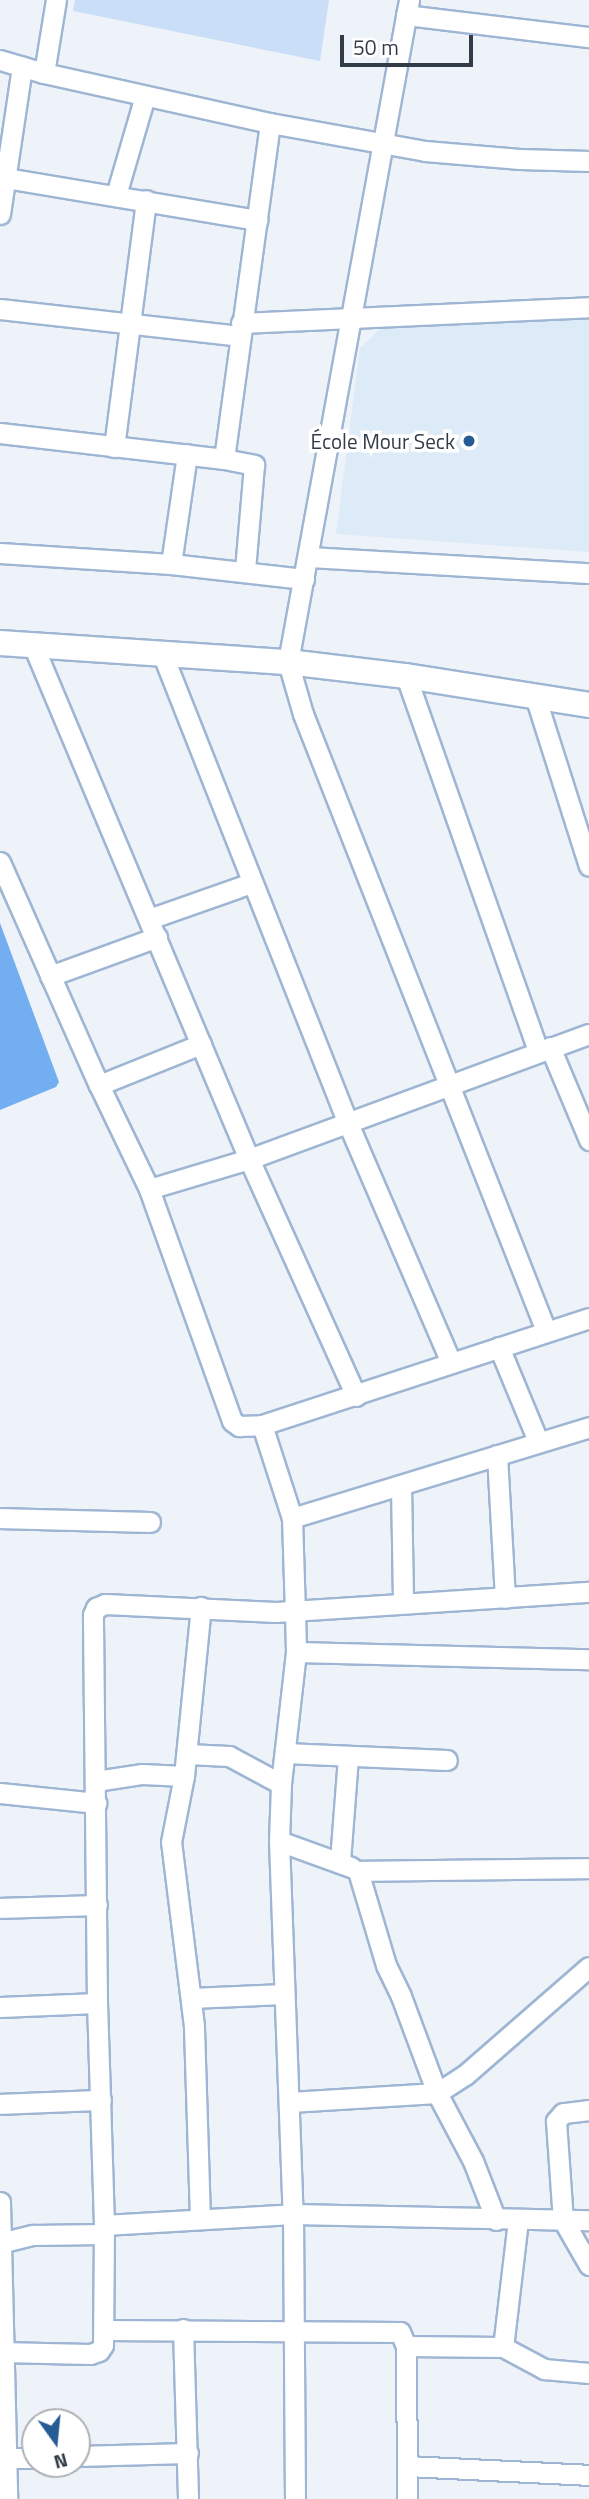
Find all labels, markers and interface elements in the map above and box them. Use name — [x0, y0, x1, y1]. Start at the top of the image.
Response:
scale bar — [344, 21, 477, 65]
text: 50 m — [353, 31, 399, 63]
place label: École Mour Seck — [311, 428, 455, 454]
marker: École Mour Seck — [461, 433, 477, 449]
north arrow — [21, 2408, 91, 2478]
text: N — [51, 2446, 71, 2478]

